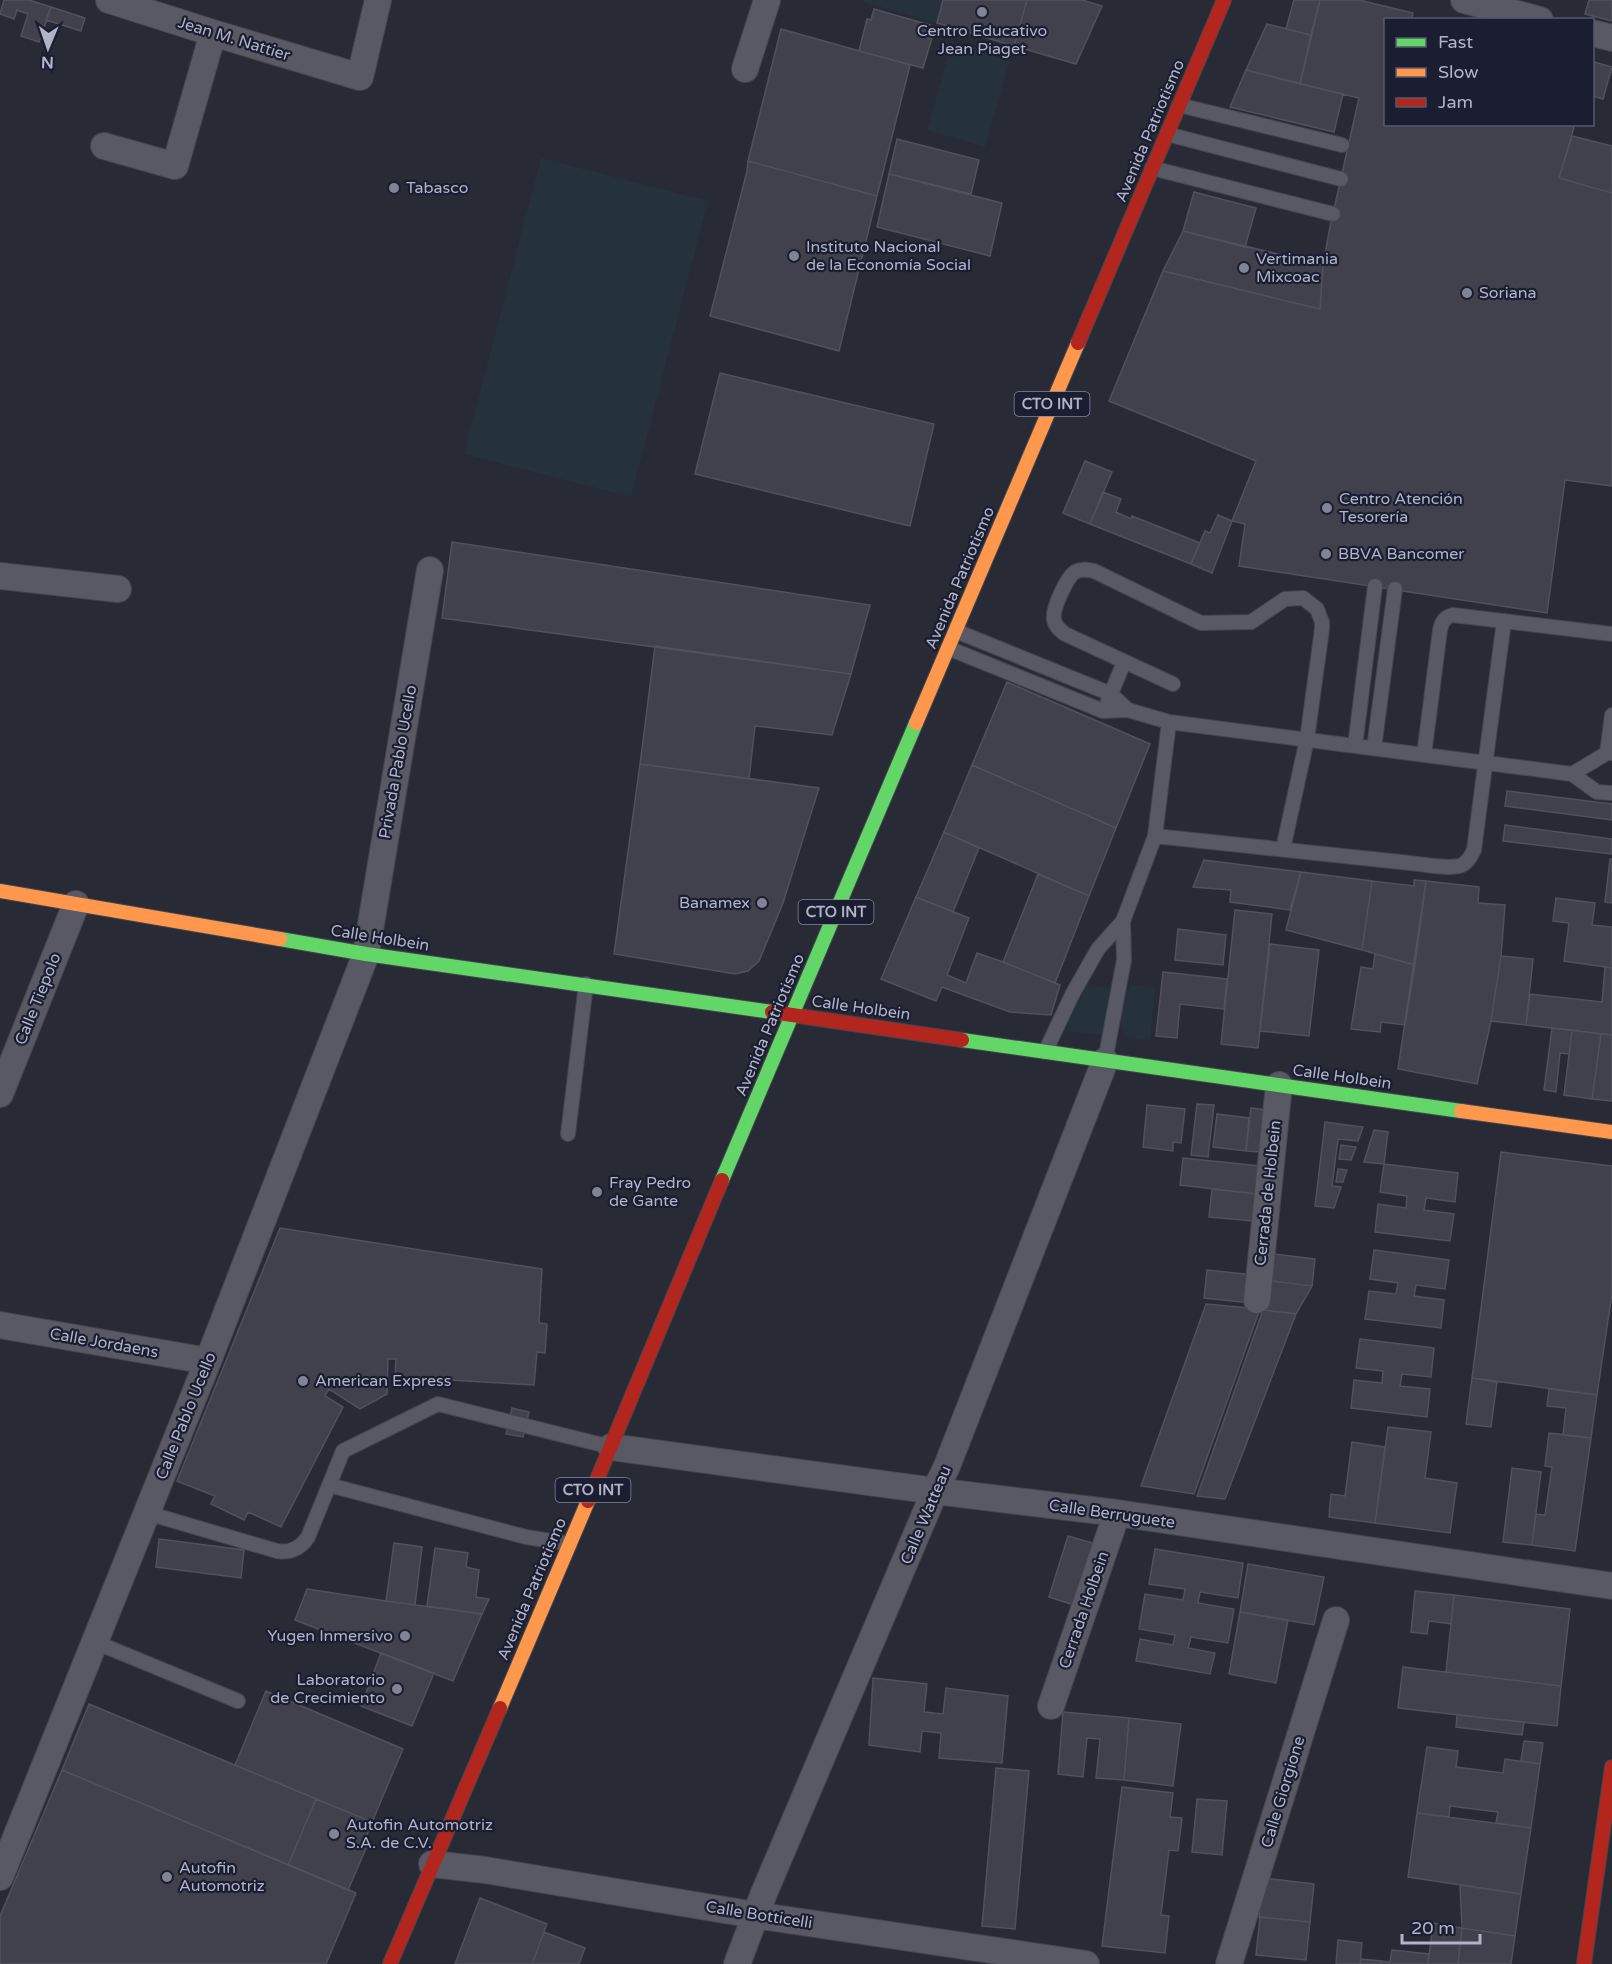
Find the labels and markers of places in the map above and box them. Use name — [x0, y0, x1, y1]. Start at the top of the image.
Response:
marker: Centro Educativo Jean Piaget — [975, 5, 989, 19]
place label: Centro Educativo Jean Piaget — [917, 21, 1047, 59]
place label: Tabasco — [406, 178, 468, 198]
marker: Tabasco — [387, 181, 401, 195]
place label: Instituto Nacional de la Economía Social — [806, 237, 971, 275]
marker: Instituto Nacional de la Economía Social — [787, 249, 801, 263]
place label: Vertimania Mixcoac — [1256, 249, 1338, 287]
marker: Vertimania Mixcoac — [1237, 261, 1251, 275]
place label: Soriana — [1479, 283, 1536, 303]
marker: Soriana — [1460, 286, 1474, 300]
place label: Centro Atención Tesorería — [1339, 489, 1463, 527]
marker: Centro Atención Tesorería — [1320, 501, 1334, 515]
place label: BBVA Bancomer — [1338, 544, 1465, 564]
marker: BBVA Bancomer — [1319, 547, 1333, 561]
place label: Banamex — [679, 893, 750, 913]
marker: Banamex — [755, 896, 769, 910]
place label: Fray Pedro de Gante — [609, 1173, 691, 1211]
marker: Fray Pedro de Gante — [590, 1185, 604, 1199]
place label: American Express — [315, 1371, 451, 1391]
marker: American Express — [296, 1374, 310, 1388]
place label: Yugen Inmersivo — [267, 1626, 393, 1646]
marker: Yugen Inmersivo — [398, 1629, 412, 1643]
place label: Laboratorio de Crecimiento — [270, 1670, 385, 1708]
marker: Laboratorio de Crecimiento — [390, 1682, 404, 1696]
place label: Autofin Automotriz S.A. de C.V. — [346, 1815, 493, 1853]
marker: Autofin Automotriz S.A. de C.V. — [327, 1827, 341, 1841]
place label: Autofin Automotriz — [179, 1858, 265, 1896]
marker: Autofin Automotriz — [160, 1870, 174, 1884]

